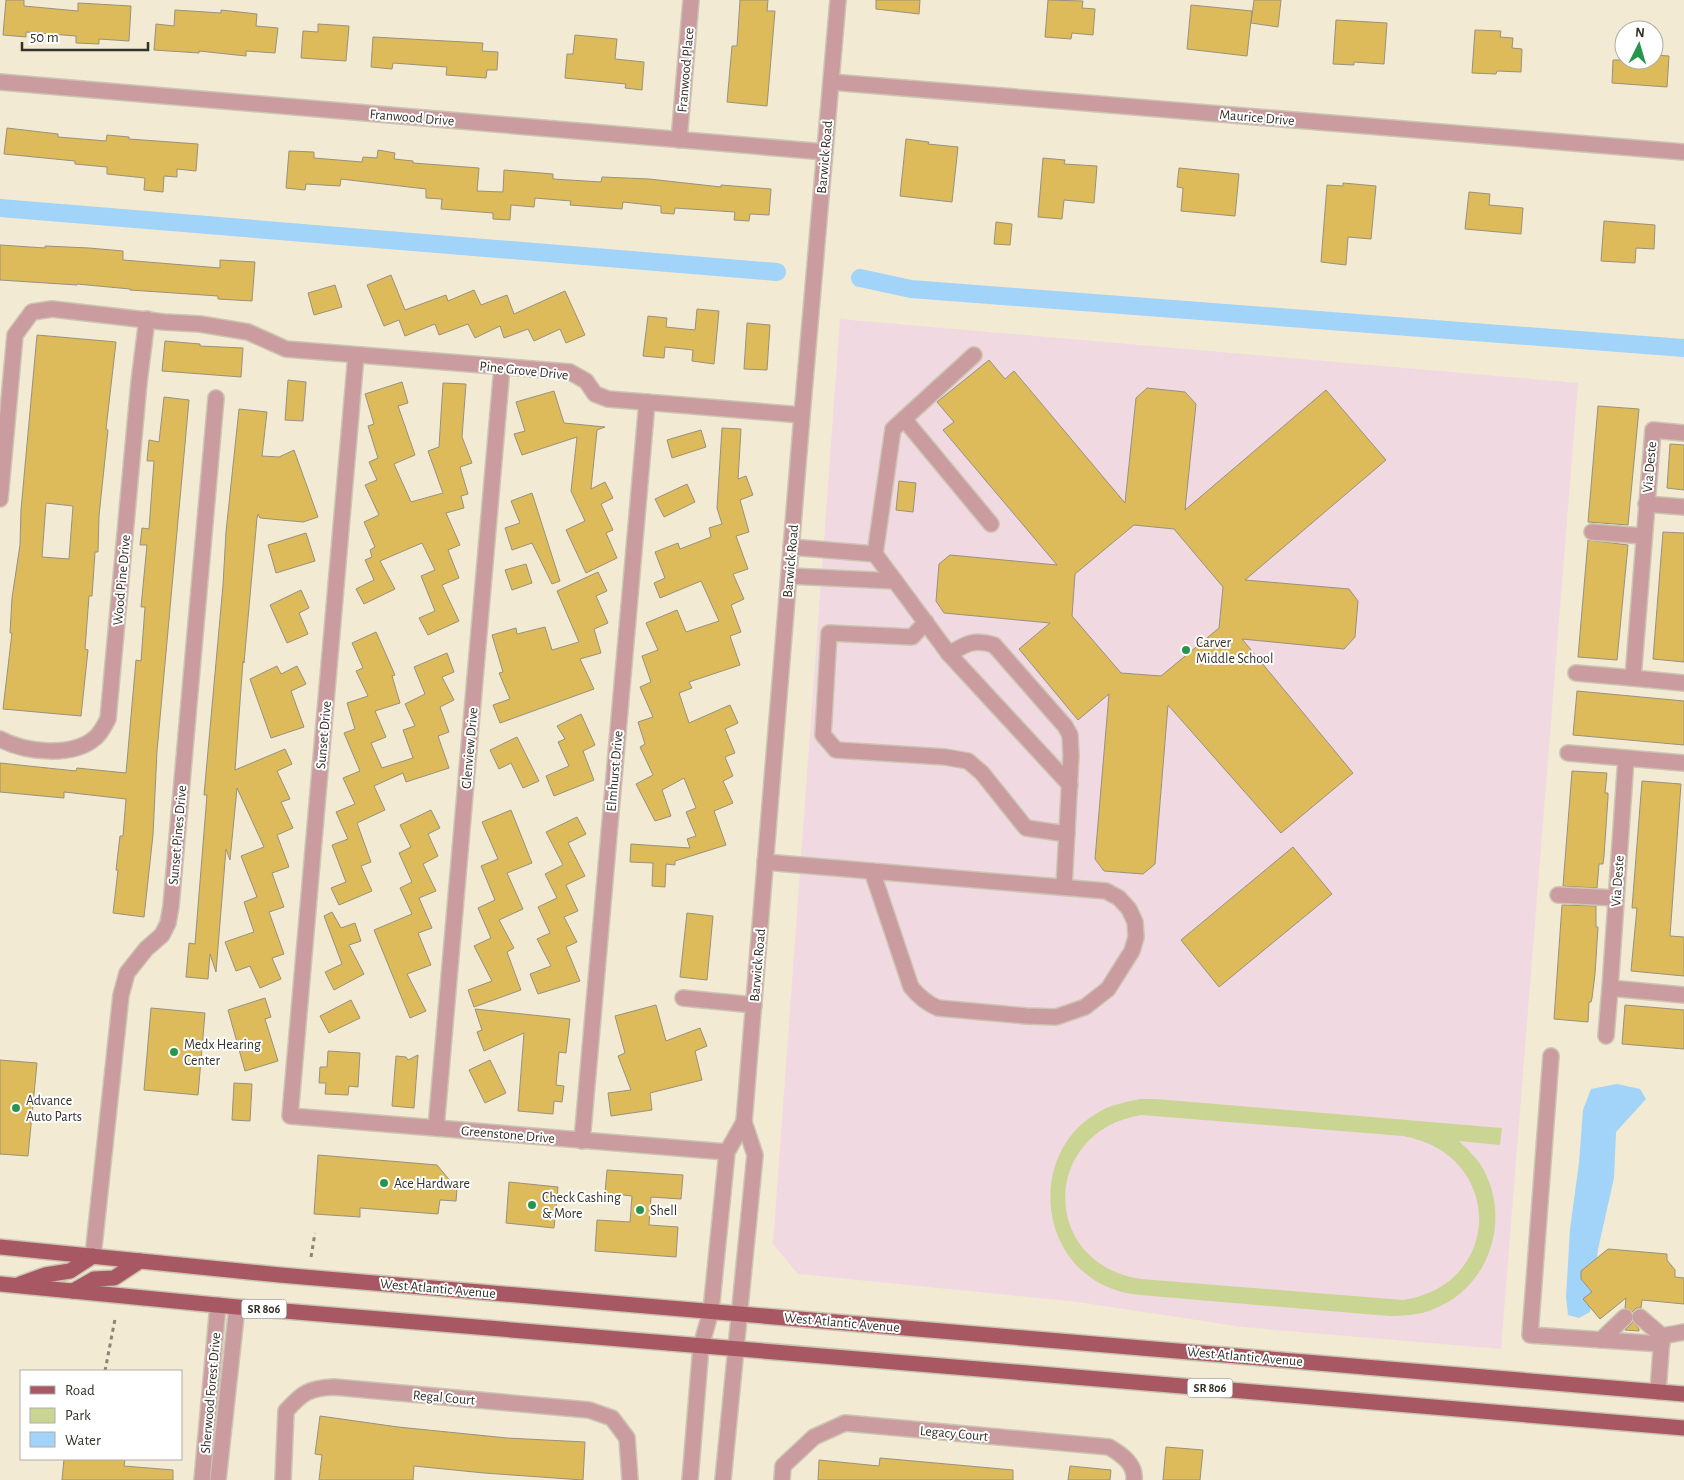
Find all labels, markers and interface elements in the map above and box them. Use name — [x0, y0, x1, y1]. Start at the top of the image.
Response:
scale bar — [22, 20, 149, 52]
north arrow — [1614, 20, 1664, 70]
text: N — [1635, 26, 1646, 40]
street label: Franwood Place — [675, 27, 697, 113]
text: 50 m — [30, 30, 59, 45]
street label: Franwood Drive — [369, 107, 455, 129]
street label: Maurice Drive — [1219, 108, 1295, 128]
street label: Barwick Road — [815, 120, 835, 194]
street label: Pine Grove Drive — [479, 359, 569, 383]
street label: Via Deste — [1641, 441, 1659, 493]
street label: Barwick Road — [781, 524, 801, 598]
street label: Wood Pine Drive — [111, 534, 133, 626]
place label: Carver Middle School — [1196, 636, 1273, 666]
marker: Carver Middle School — [1180, 644, 1192, 656]
street label: Sunset Drive — [314, 700, 334, 770]
street label: Glenview Drive — [459, 707, 481, 789]
street label: Elmhurst Drive — [604, 730, 626, 812]
street label: Sunset Pines Drive — [167, 785, 189, 886]
street label: Via Deste — [1609, 855, 1627, 907]
street label: Barwick Road — [748, 928, 768, 1002]
place label: Medx Hearing Center — [184, 1038, 261, 1068]
marker: Medx Hearing Center — [168, 1046, 180, 1058]
place label: Advance Auto Parts — [26, 1094, 82, 1124]
marker: Advance Auto Parts — [10, 1102, 22, 1114]
street label: Greenstone Drive — [460, 1124, 555, 1146]
marker: Ace Hardware — [378, 1177, 390, 1189]
place label: Ace Hardware — [394, 1177, 470, 1191]
place label: Check Cashing & More — [542, 1191, 621, 1221]
marker: Check Cashing & More — [526, 1199, 538, 1211]
marker: Shell — [634, 1204, 646, 1216]
place label: Shell — [650, 1204, 677, 1218]
street label: West Atlantic Avenue — [380, 1277, 496, 1301]
road number: SR 806 — [242, 1300, 286, 1318]
street label: West Atlantic Avenue — [784, 1311, 900, 1335]
street label: Sherwood Forest Drive — [199, 1332, 223, 1454]
street label: West Atlantic Avenue — [1187, 1345, 1303, 1369]
legend — [20, 1370, 182, 1460]
road number: SR 806 — [1188, 1379, 1232, 1398]
text: Road — [65, 1383, 95, 1398]
street label: Regal Court — [412, 1388, 476, 1408]
text: Park — [65, 1408, 91, 1423]
street label: Legacy Court — [919, 1424, 989, 1444]
text: Water — [65, 1433, 101, 1448]

